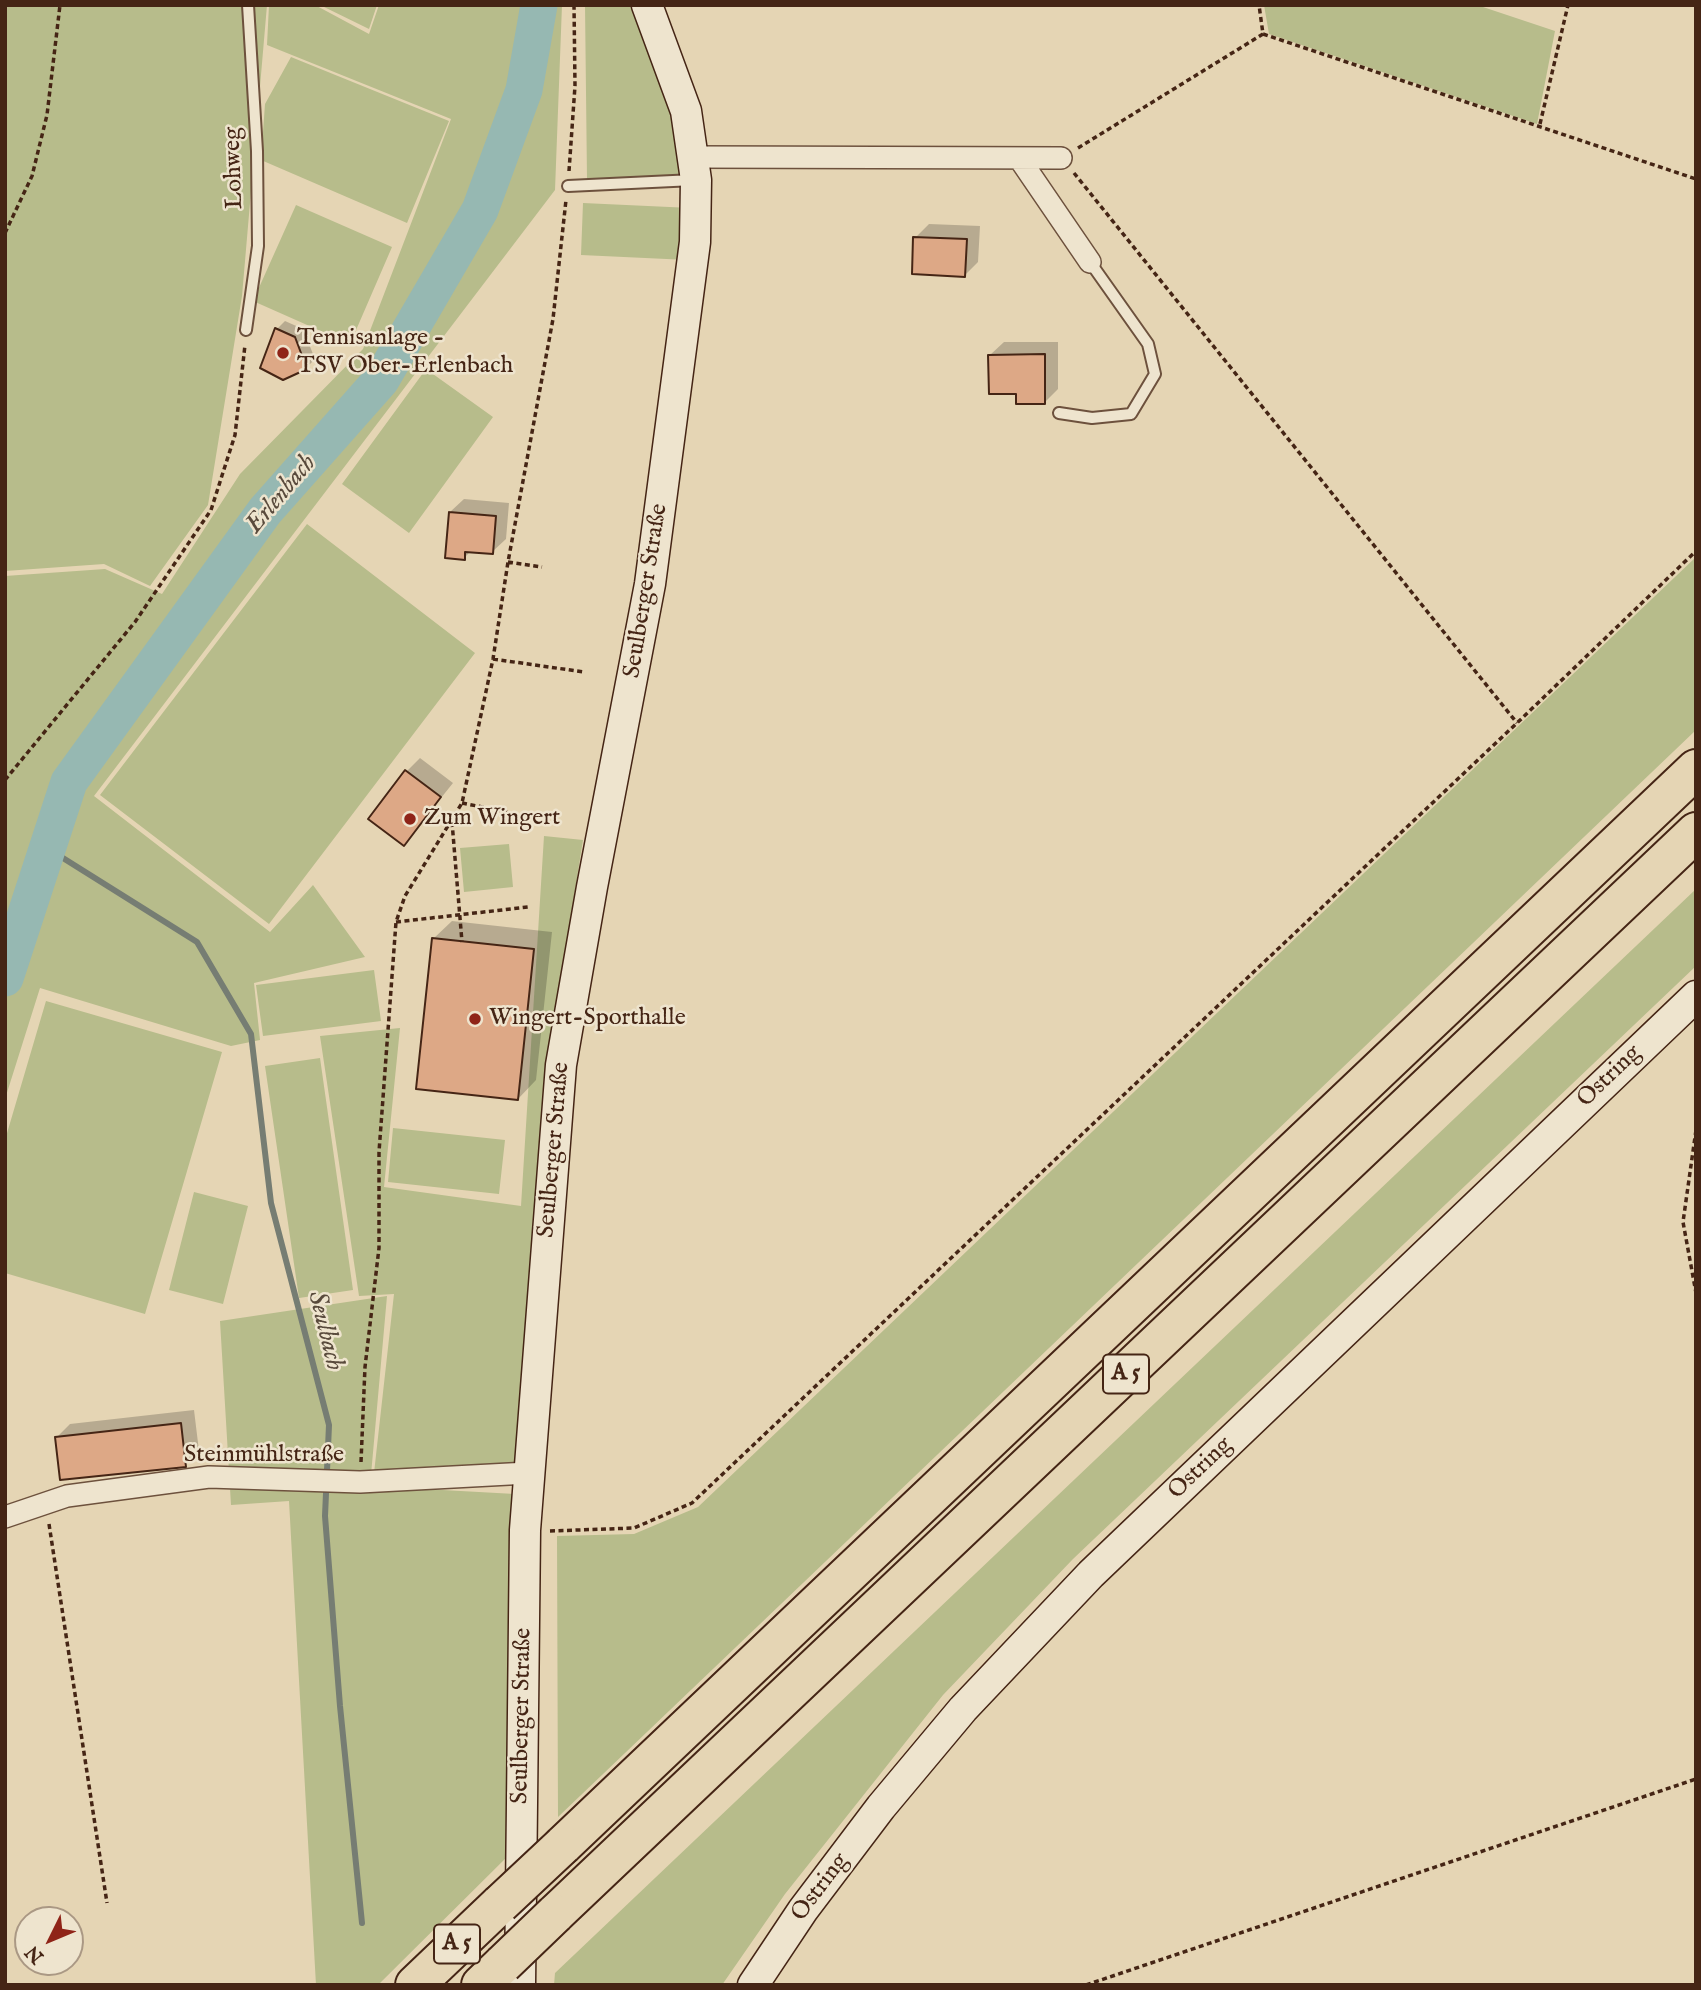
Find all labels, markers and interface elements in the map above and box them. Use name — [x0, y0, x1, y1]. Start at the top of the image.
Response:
street label: Lohweg — [219, 126, 251, 210]
place label: Tennisanlage - TSV Ober-Erlenbach — [297, 325, 513, 381]
marker: Tennisanlage - TSV Ober-Erlenbach — [275, 345, 291, 361]
water label: Erlenbach — [240, 449, 324, 541]
street label: Seulberger Straße — [619, 502, 675, 680]
place label: Zum Wingert — [424, 805, 560, 833]
marker: Zum Wingert — [402, 811, 418, 827]
place label: Wingert-Sporthalle — [489, 1005, 686, 1033]
marker: Wingert-Sporthalle — [467, 1011, 483, 1027]
street label: Ostring — [1572, 1040, 1648, 1114]
street label: Seulberger Straße — [533, 1061, 577, 1239]
water label: Seulbach — [299, 1288, 349, 1374]
road number: A 5 — [1103, 1354, 1149, 1394]
street label: Ostring — [1163, 1432, 1239, 1506]
street label: Steinmühlstraße — [184, 1442, 344, 1470]
street label: Seulberger Straße — [507, 1628, 539, 1804]
street label: Ostring — [786, 1848, 856, 1928]
north arrow — [14, 1906, 84, 1976]
road number: A 5 — [434, 1924, 480, 1964]
text: N — [21, 1940, 49, 1968]

